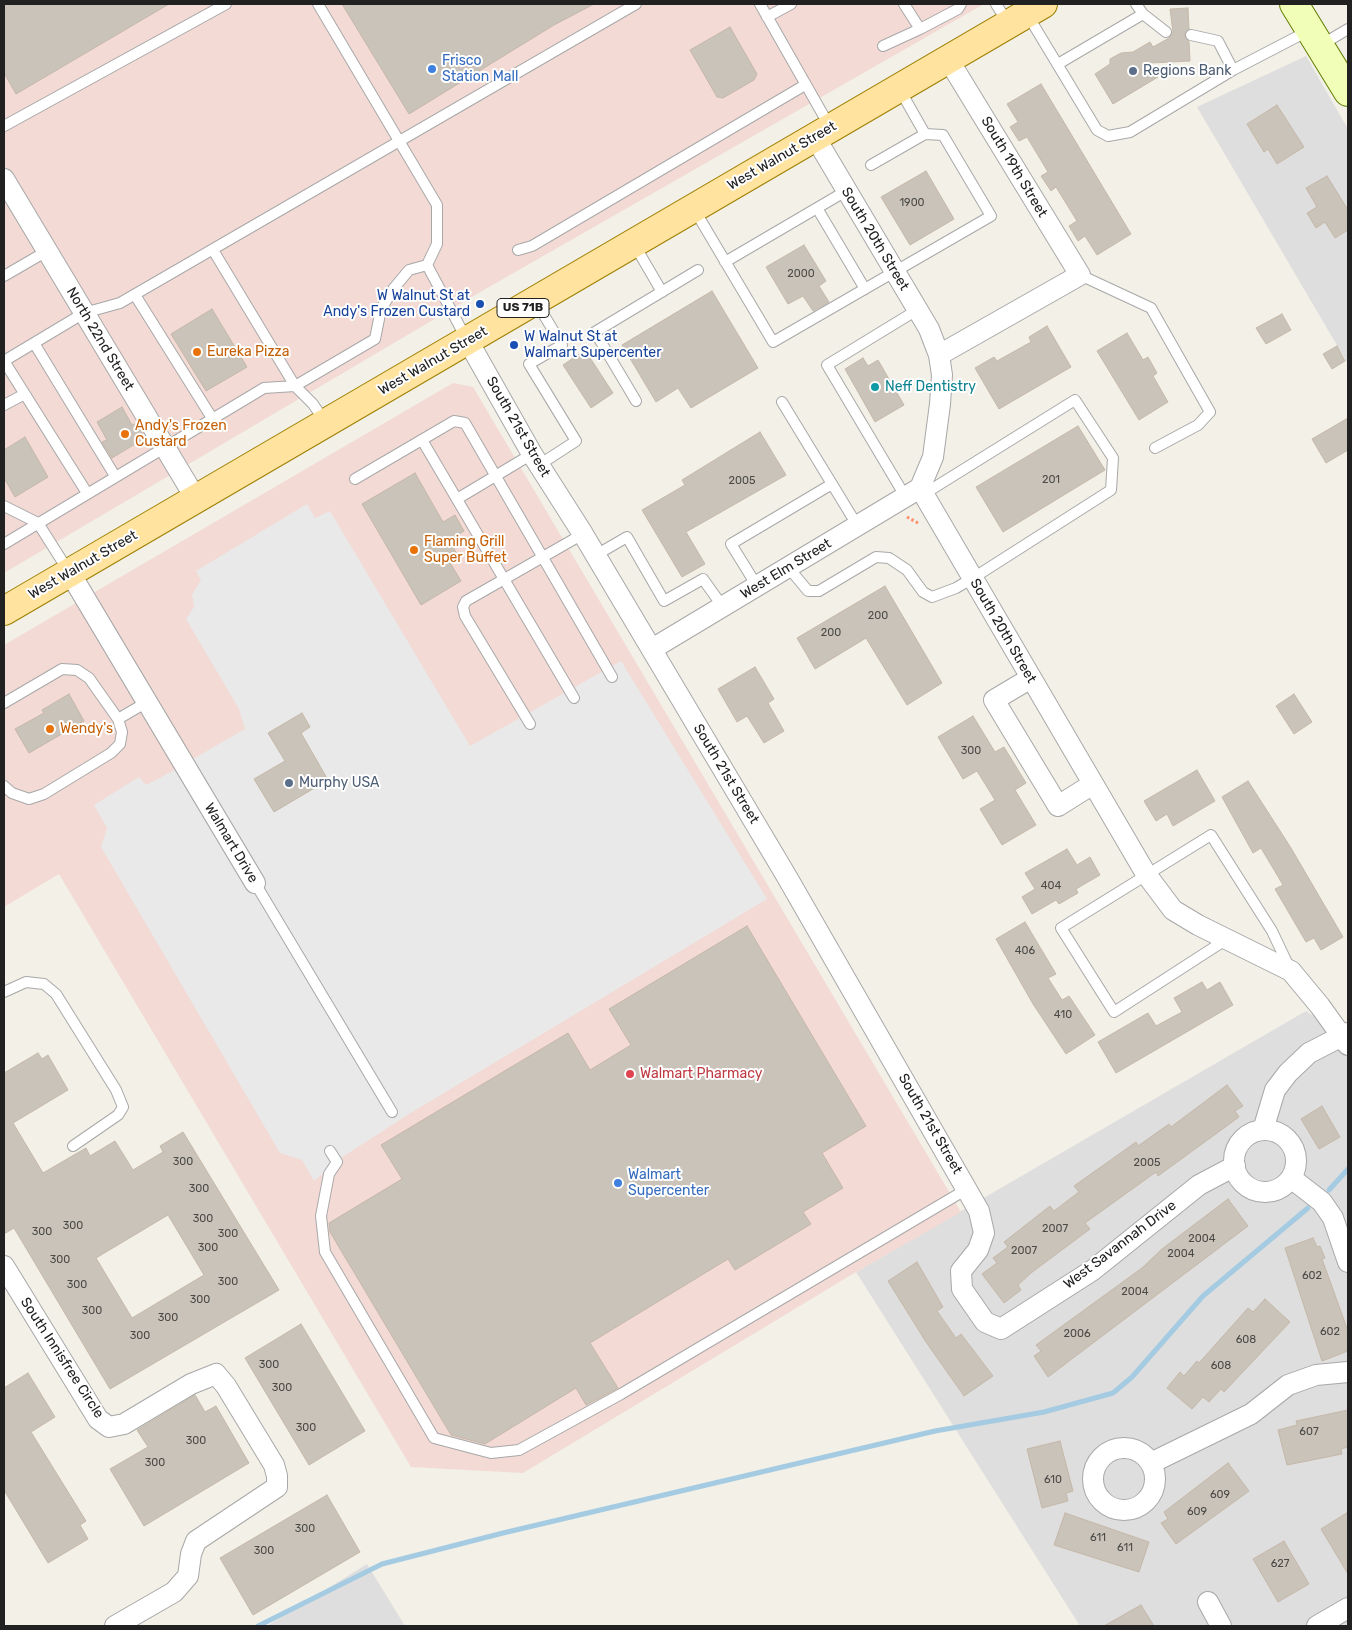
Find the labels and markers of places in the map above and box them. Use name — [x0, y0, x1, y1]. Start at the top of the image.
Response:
place label: Frisco Station Mall — [442, 53, 518, 85]
marker: Frisco Station Mall — [426, 63, 438, 75]
place label: Regions Bank — [1143, 63, 1232, 79]
marker: Regions Bank — [1127, 65, 1139, 77]
place label: W Walnut St at Andy's Frozen Custard — [323, 288, 470, 321]
marker: W Walnut St at Andy's Frozen Custard — [474, 298, 486, 310]
place label: W Walnut St at Walmart Supercenter — [524, 329, 662, 362]
marker: W Walnut St at Walmart Supercenter — [508, 339, 520, 351]
place label: Eureka Pizza — [207, 344, 289, 360]
marker: Eureka Pizza — [191, 346, 203, 358]
place label: Neff Dentistry — [885, 379, 976, 395]
marker: Neff Dentistry — [869, 381, 881, 393]
place label: Andy's Frozen Custard — [135, 418, 227, 451]
marker: Andy's Frozen Custard — [119, 428, 131, 440]
place label: Flaming Grill Super Buffet — [424, 534, 507, 566]
marker: Flaming Grill Super Buffet — [408, 544, 420, 556]
place label: Wendy's — [60, 721, 113, 737]
marker: Wendy's — [44, 723, 56, 735]
place label: Murphy USA — [299, 775, 379, 791]
marker: Murphy USA — [283, 777, 295, 789]
place label: Walmart Pharmacy — [640, 1066, 762, 1082]
marker: Walmart Pharmacy — [624, 1068, 636, 1080]
place label: Walmart Supercenter — [628, 1167, 709, 1200]
marker: Walmart Supercenter — [612, 1177, 624, 1189]

